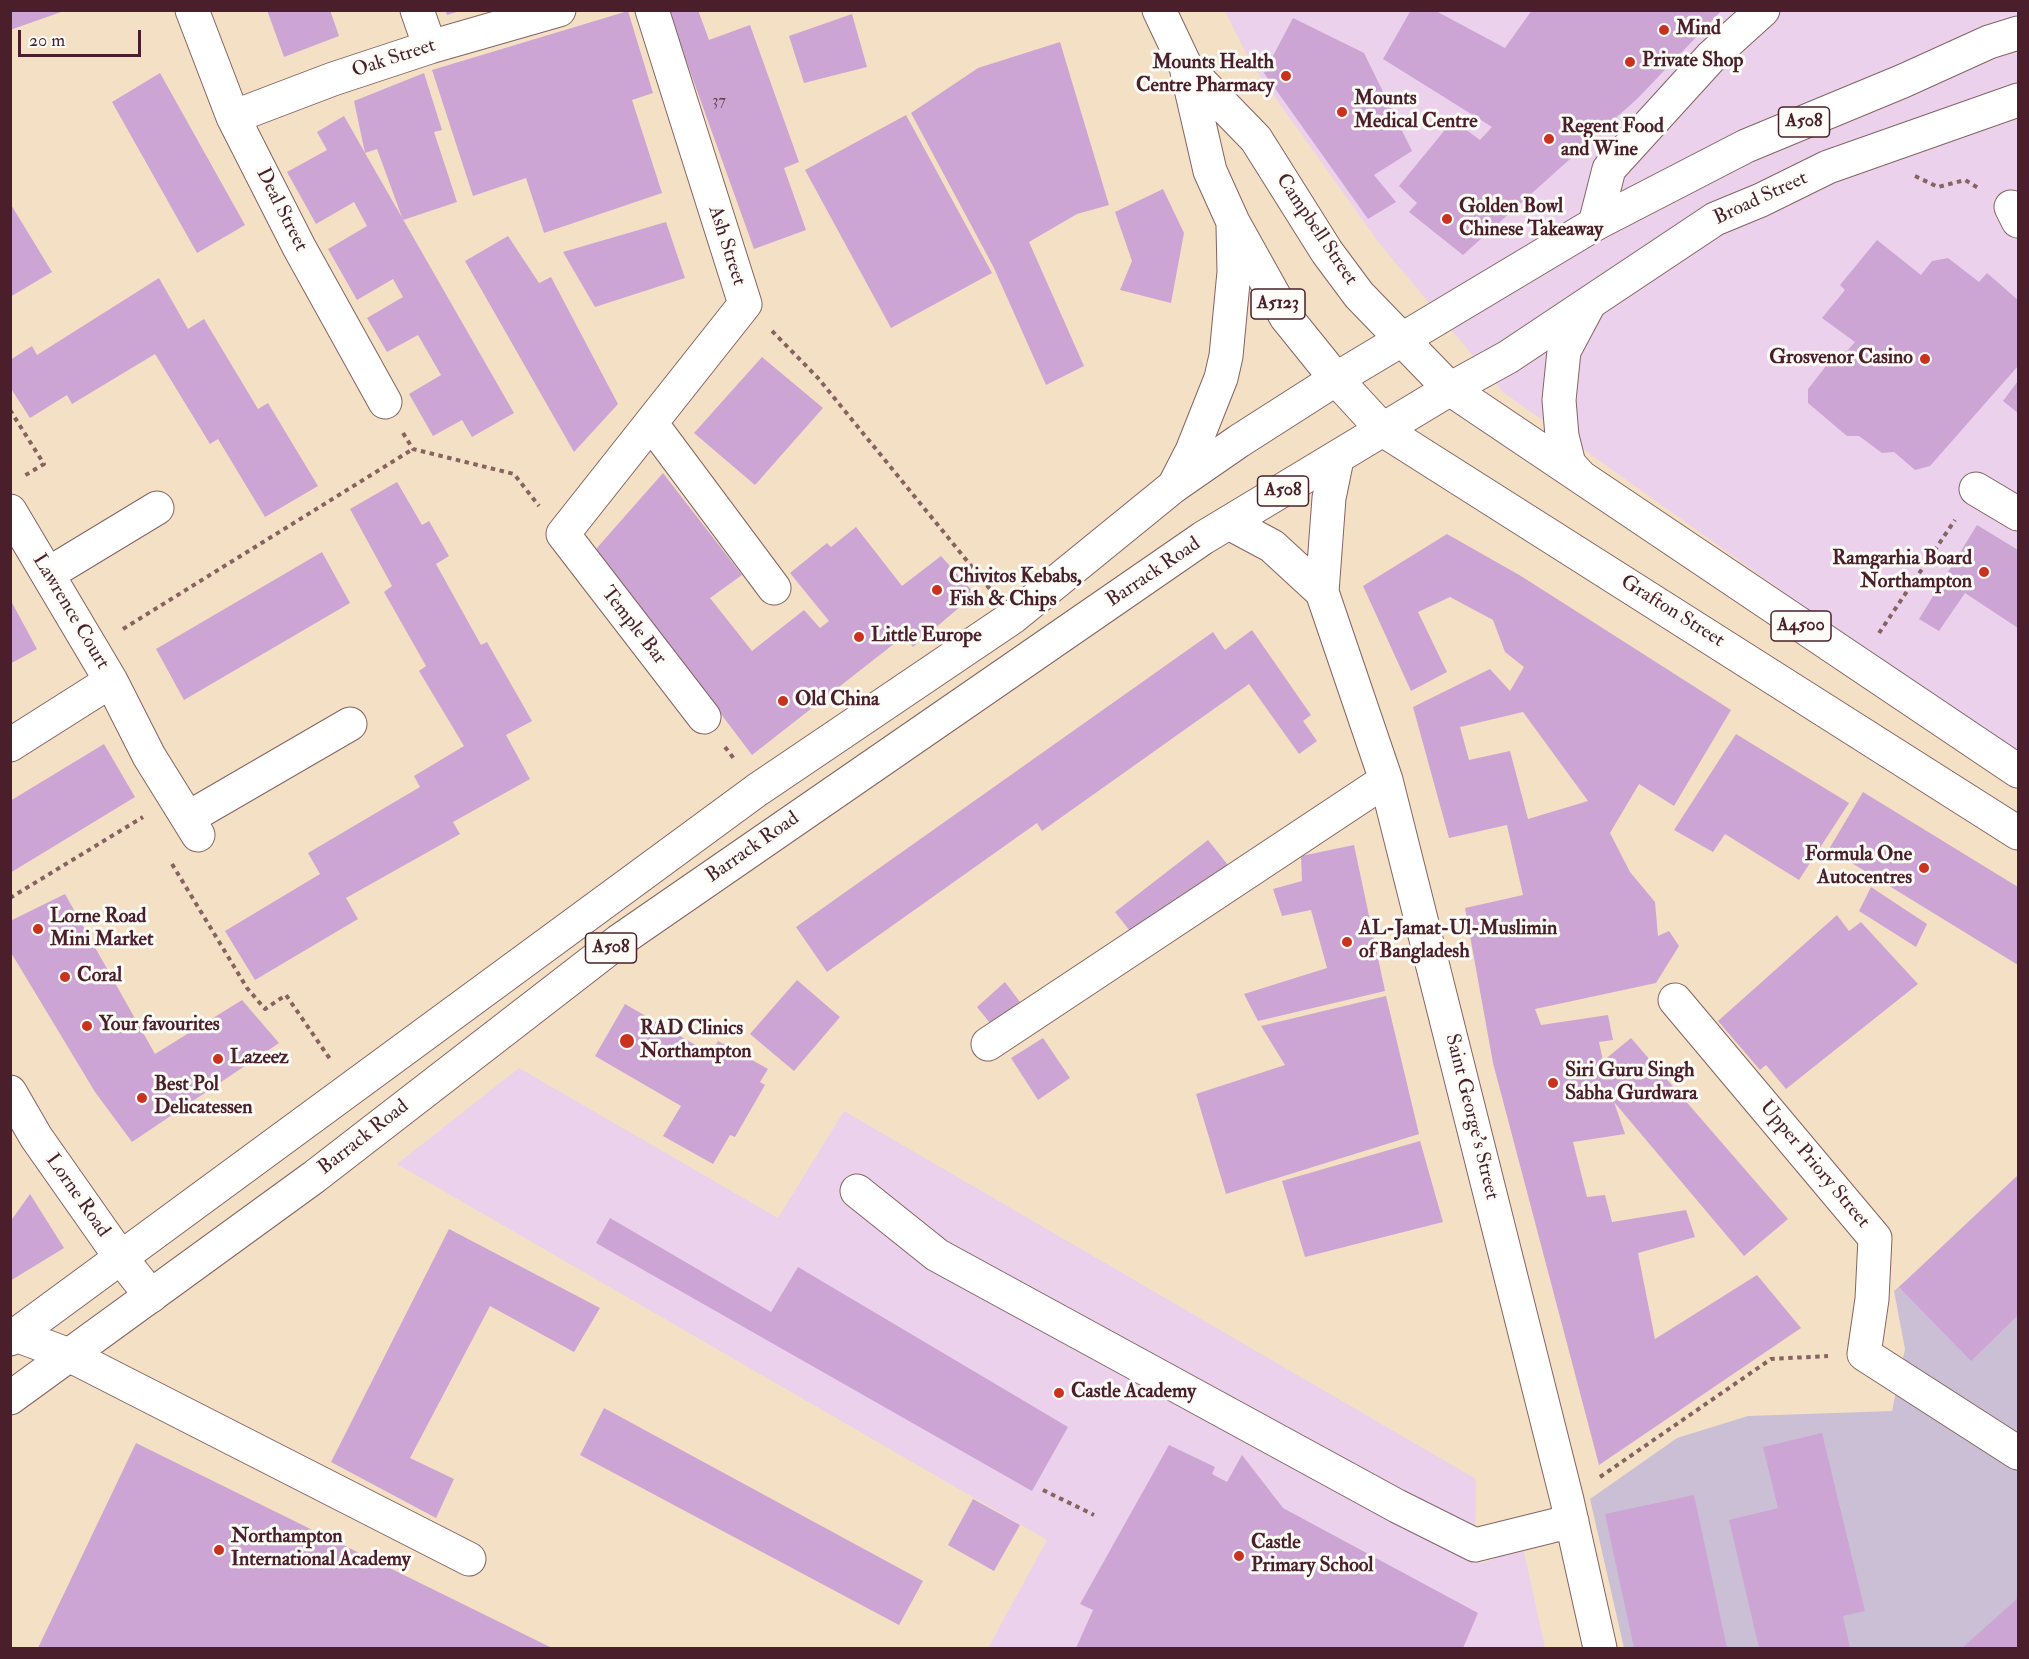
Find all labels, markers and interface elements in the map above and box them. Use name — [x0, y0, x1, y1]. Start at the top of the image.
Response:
scale bar — [21, 18, 144, 56]
place label: Mind — [1676, 18, 1721, 42]
marker: Mind — [1657, 23, 1671, 37]
text: 20 m — [29, 29, 65, 52]
street label: Oak Street — [349, 34, 439, 84]
place label: Private Shop — [1642, 50, 1743, 74]
place label: Mounts Health Centre Pharmacy — [1136, 52, 1274, 99]
marker: Private Shop — [1623, 55, 1637, 69]
marker: Mounts Health Centre Pharmacy — [1279, 69, 1293, 83]
place label: Mounts Medical Centre — [1354, 88, 1478, 135]
house number: 37 — [712, 92, 726, 112]
marker: Mounts Medical Centre — [1335, 105, 1349, 119]
road number: A508 — [1778, 107, 1830, 137]
place label: Regent Food and Wine — [1561, 116, 1664, 163]
marker: Regent Food and Wine — [1542, 132, 1556, 146]
street label: Deal Street — [250, 164, 312, 256]
street label: Broad Street — [1710, 167, 1812, 231]
street label: Campbell Street — [1270, 170, 1362, 290]
place label: Golden Bowl Chinese Takeaway — [1459, 196, 1603, 243]
street label: Ash Street — [702, 203, 750, 289]
marker: Golden Bowl Chinese Takeaway — [1440, 212, 1454, 226]
road number: A5123 — [1251, 289, 1305, 319]
place label: Grosvenor Casino — [1769, 347, 1913, 371]
marker: Grosvenor Casino — [1918, 352, 1932, 366]
road number: A508 — [1258, 476, 1308, 506]
street label: Barrack Road — [1102, 533, 1206, 613]
place label: Ramgarhia Board Northampton — [1832, 548, 1972, 595]
street label: Lawrence Court — [26, 550, 114, 674]
marker: Ramgarhia Board Northampton — [1977, 565, 1991, 579]
place label: Chivitos Kebabs, Fish & Chips — [949, 566, 1082, 613]
street label: Grafton Street — [1616, 571, 1728, 653]
street label: Temple Bar — [595, 582, 671, 670]
marker: Chivitos Kebabs, Fish & Chips — [930, 583, 944, 597]
road number: A4500 — [1771, 611, 1831, 641]
place label: Little Europe — [871, 625, 982, 649]
marker: Little Europe — [852, 630, 866, 644]
place label: Old China — [795, 689, 879, 713]
marker: Old China — [776, 694, 790, 708]
street label: Barrack Road — [702, 807, 804, 889]
place label: Formula One Autocentres — [1805, 844, 1912, 891]
marker: Formula One Autocentres — [1917, 861, 1931, 875]
place label: Lorne Road Mini Market — [50, 906, 153, 953]
place label: AL-Jamat-Ul-Muslimin of Bangladesh — [1359, 918, 1557, 965]
marker: Lorne Road Mini Market — [31, 922, 45, 936]
road number: A508 — [586, 933, 636, 963]
marker: AL-Jamat-Ul-Muslimin of Bangladesh — [1340, 935, 1354, 949]
place label: Coral — [77, 965, 122, 989]
marker: Coral — [58, 970, 72, 984]
place label: Your favourites — [99, 1014, 220, 1038]
place label: RAD Clinics Northampton — [640, 1018, 752, 1065]
marker: Your favourites — [80, 1019, 94, 1033]
marker: RAD Clinics Northampton — [618, 1032, 636, 1050]
street label: Saint George's Street — [1439, 1032, 1503, 1202]
place label: Lazeez — [230, 1047, 289, 1071]
marker: Lazeez — [211, 1052, 225, 1066]
place label: Siri Guru Singh Sabha Gurdwara — [1565, 1060, 1697, 1107]
place label: Best Pol Delicatessen — [154, 1074, 253, 1121]
marker: Siri Guru Singh Sabha Gurdwara — [1546, 1076, 1560, 1090]
marker: Best Pol Delicatessen — [135, 1091, 149, 1105]
street label: Barrack Road — [314, 1095, 414, 1181]
street label: Upper Priory Street — [1754, 1096, 1874, 1234]
street label: Lorne Road — [40, 1150, 114, 1242]
place label: Castle Academy — [1071, 1381, 1196, 1405]
marker: Castle Academy — [1052, 1386, 1066, 1400]
place label: Northampton International Academy — [231, 1526, 411, 1573]
place label: Castle Primary School — [1251, 1532, 1373, 1579]
marker: Northampton International Academy — [212, 1543, 226, 1557]
marker: Castle Primary School — [1232, 1549, 1246, 1563]

